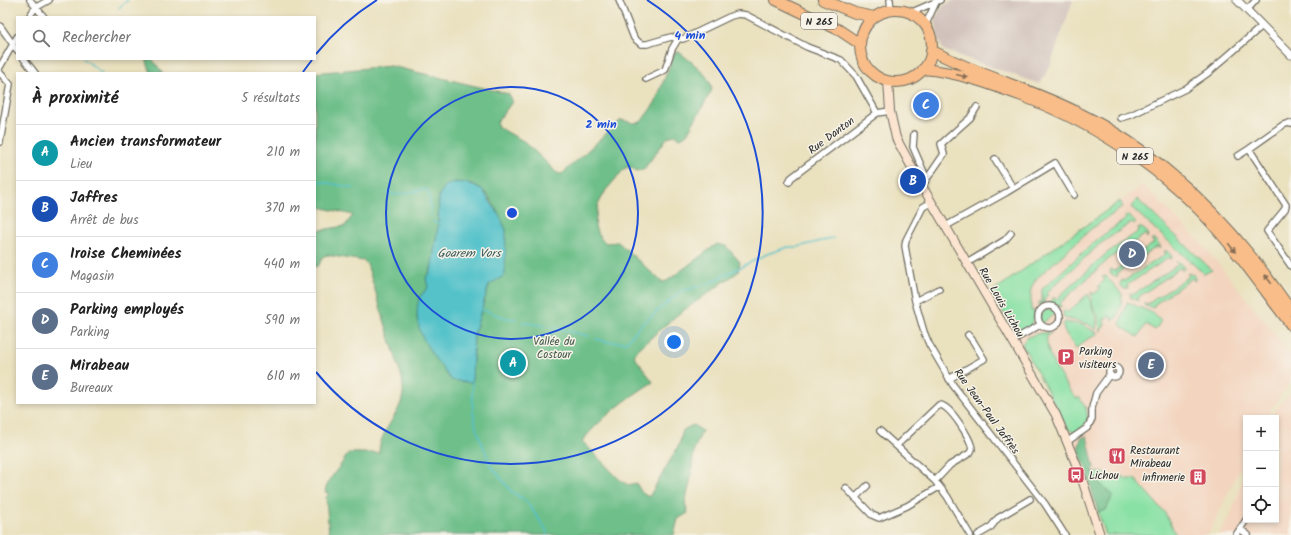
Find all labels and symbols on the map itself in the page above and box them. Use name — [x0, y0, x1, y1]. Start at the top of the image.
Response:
road number: N 265 — [801, 13, 837, 29]
text: 4 min — [675, 26, 706, 45]
one-way arrow — [956, 73, 968, 79]
pin: C — [913, 90, 939, 120]
street label: Rue Danton — [805, 112, 859, 159]
text: 2 min — [585, 115, 617, 134]
road number: N 265 — [1117, 148, 1153, 164]
pin: B — [900, 166, 926, 196]
centre of rings — [505, 206, 519, 220]
pin: D — [1119, 239, 1145, 269]
one-way arrow — [1228, 242, 1237, 253]
water label: Goarem Vors — [437, 244, 502, 263]
street label: Rue Louis Lichou — [974, 264, 1029, 342]
one-way arrow — [1263, 273, 1272, 284]
your location — [664, 332, 684, 352]
park label: Vallée du Costour — [533, 333, 575, 364]
place label: Parking visiteurs — [1079, 343, 1117, 374]
parking icon: Parking visiteurs — [1056, 347, 1076, 367]
pin: A — [500, 348, 526, 378]
pin: E — [1138, 350, 1164, 380]
street label: Rue Jean-Paul Jaffrès — [949, 365, 1024, 459]
place label: Restaurant Mirabeau — [1130, 442, 1180, 473]
restaurant icon: Restaurant Mirabeau — [1107, 446, 1127, 466]
bus stop icon: Lichou — [1066, 465, 1086, 485]
place label: Lichou — [1089, 467, 1119, 485]
building icon: infirmerie — [1188, 467, 1208, 487]
place label: infirmerie — [1142, 469, 1185, 487]

